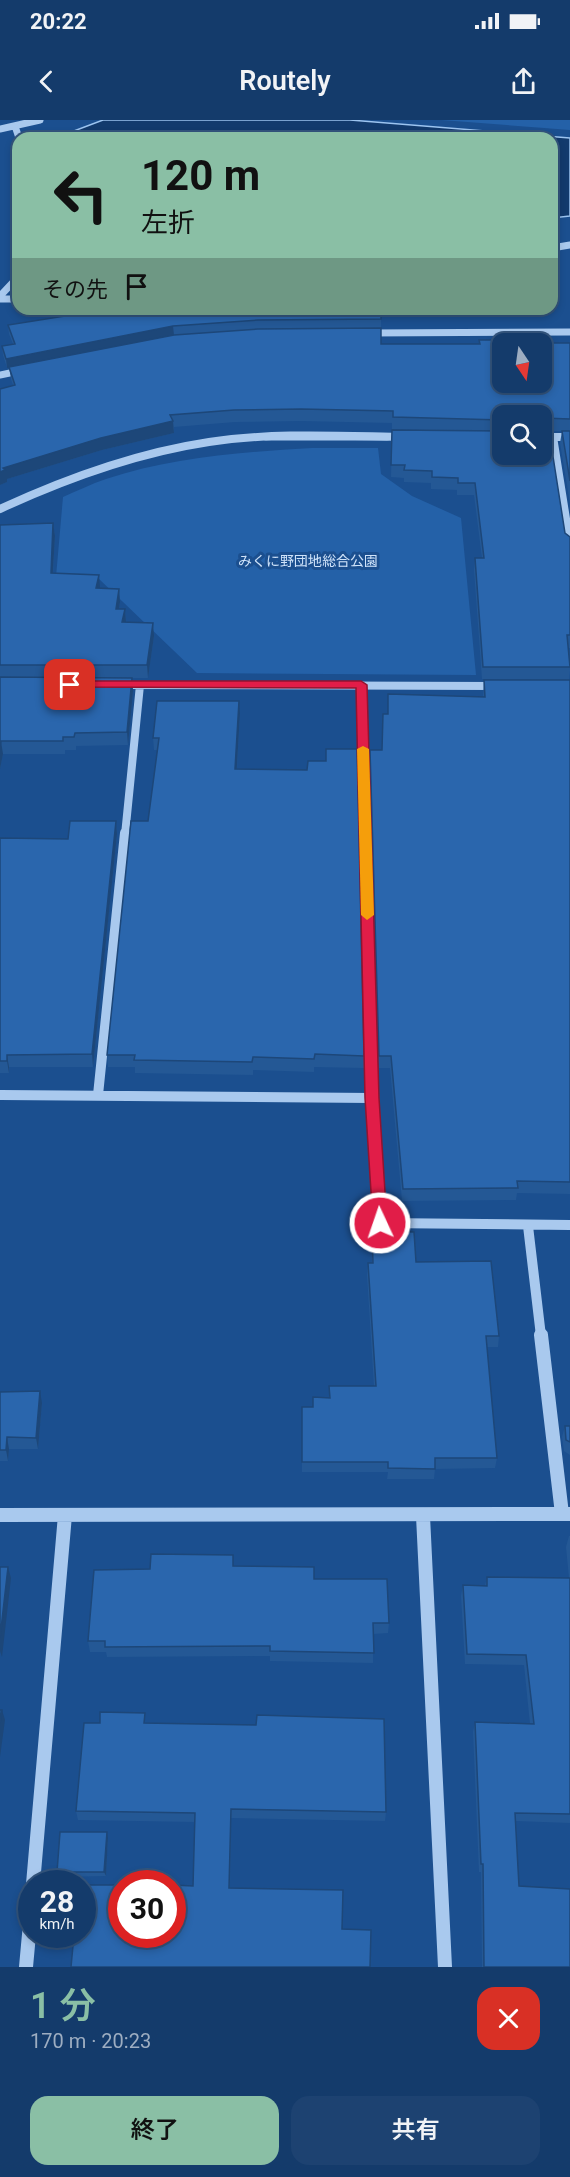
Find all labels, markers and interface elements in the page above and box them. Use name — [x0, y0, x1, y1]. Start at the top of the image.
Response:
text: 20:22 — [30, 9, 87, 34]
icon: back — [30, 65, 63, 98]
text: Routely — [239, 65, 331, 97]
icon: share — [507, 65, 540, 98]
text: 120 m — [141, 151, 260, 200]
icon: left — [42, 156, 120, 234]
text: 左折 — [141, 207, 195, 239]
icon: arrive — [120, 270, 153, 303]
text: その先 — [42, 277, 108, 302]
north arrow — [492, 333, 552, 393]
map controls — [492, 333, 552, 465]
button: search — [492, 405, 552, 465]
park label: みくに野団地総合公園 — [238, 553, 378, 569]
pin — [44, 659, 95, 710]
icon: arrive — [53, 668, 86, 701]
position arrow — [348, 1191, 412, 1255]
speed limit sign: 30 — [108, 1870, 186, 1948]
text: 28 — [40, 1884, 74, 1919]
text: km/h — [39, 1915, 75, 1933]
text: 1 分 — [30, 1985, 96, 2027]
button: close — [477, 1987, 540, 2050]
text: 170 m · 20:23 — [30, 2029, 151, 2053]
button: 終了 — [30, 2096, 279, 2165]
button: 共有 — [291, 2096, 540, 2165]

